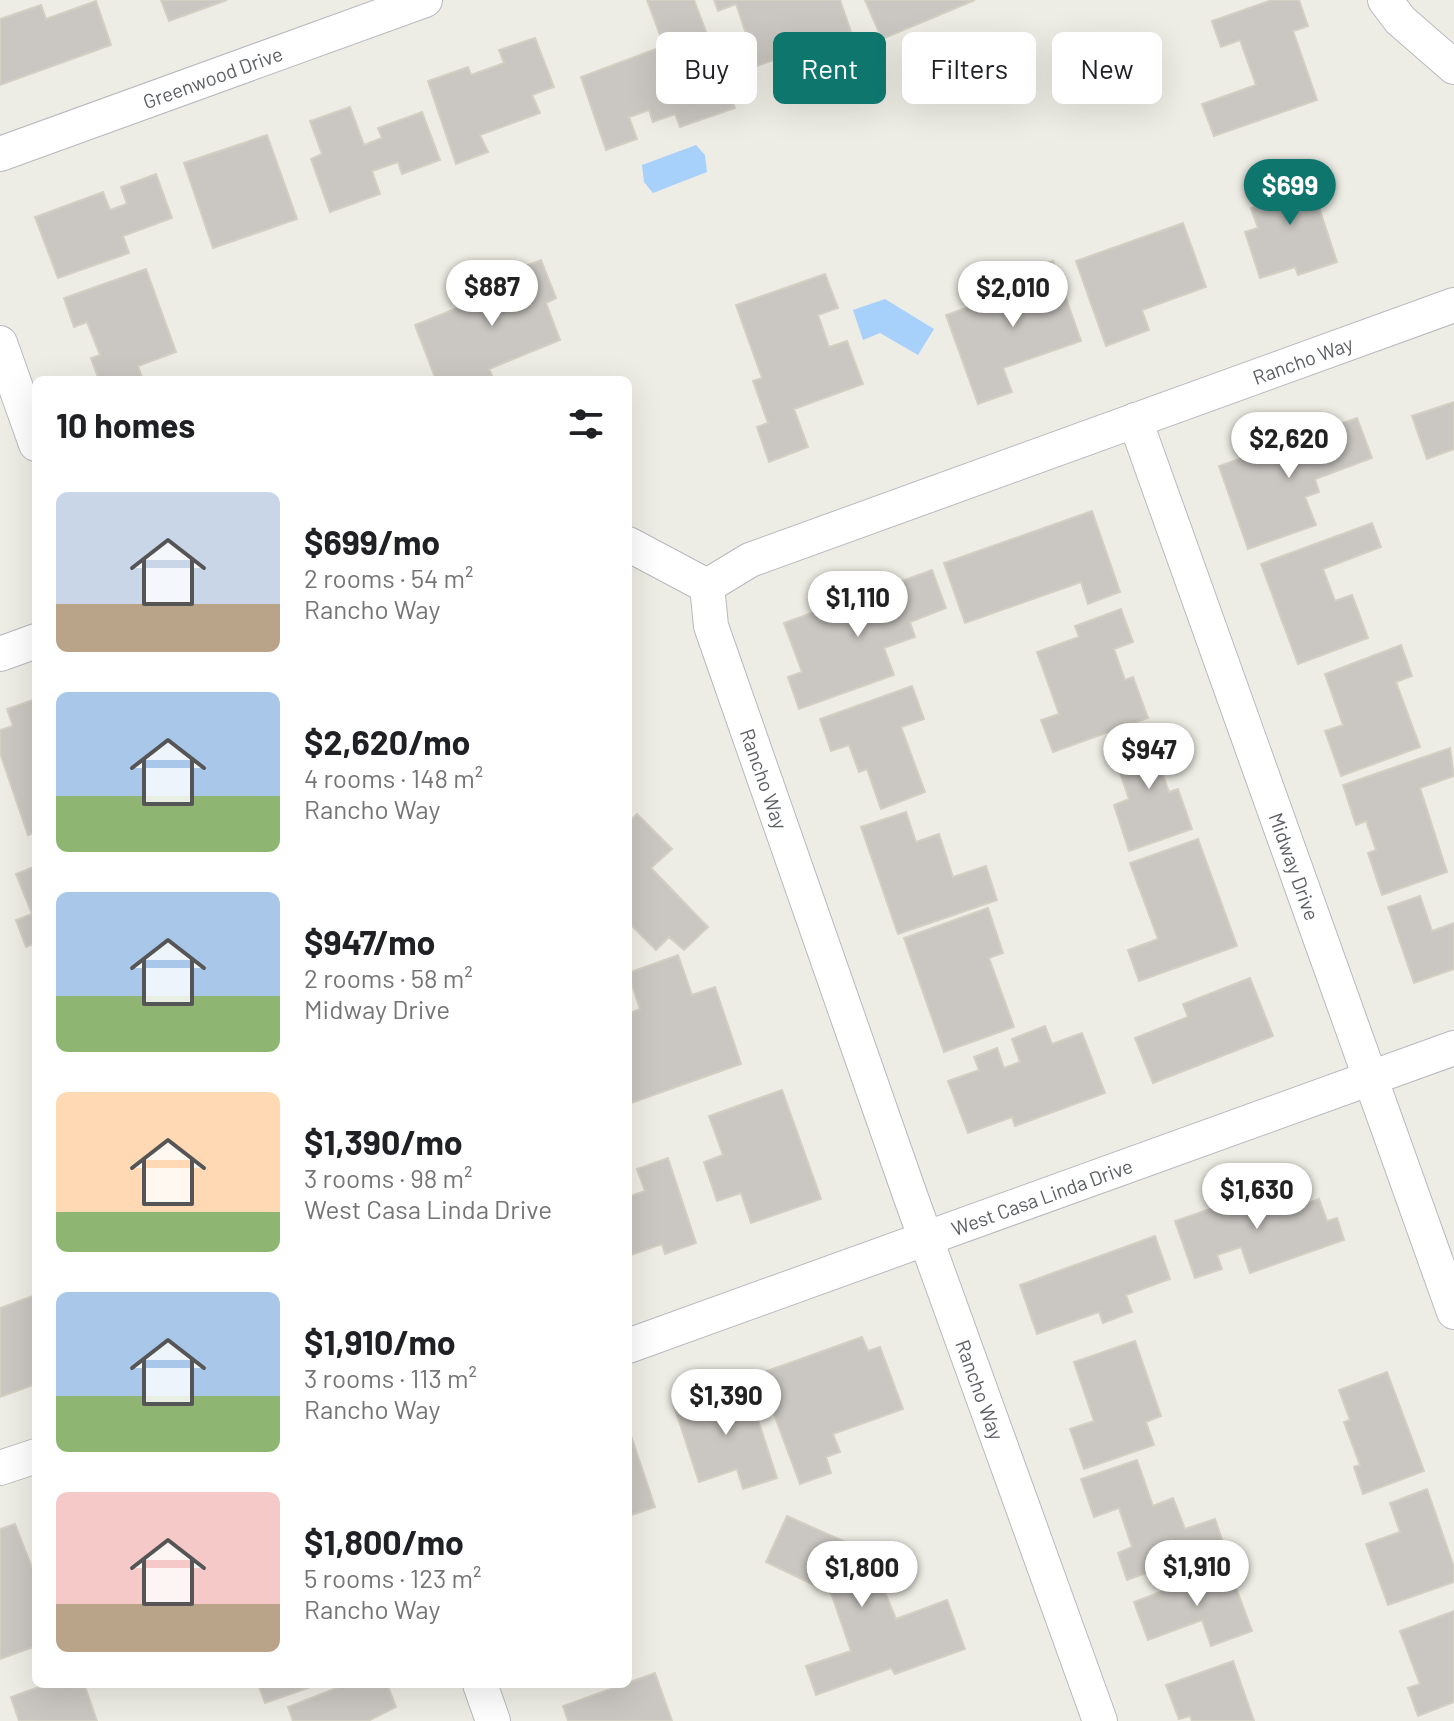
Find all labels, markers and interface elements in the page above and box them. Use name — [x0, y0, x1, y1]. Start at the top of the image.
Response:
chip: Buy — [656, 32, 757, 104]
chip: Rent — [773, 32, 886, 104]
chip: Filters — [902, 32, 1036, 104]
chip: New — [1052, 32, 1162, 104]
street label: Greenwood Drive — [139, 41, 286, 113]
pin: $699 — [1243, 159, 1337, 227]
text: $699 — [1262, 169, 1318, 200]
pin: $887 — [445, 260, 539, 328]
pin: $2,010 — [948, 261, 1078, 329]
text: $887 — [464, 270, 520, 301]
text: $2,010 — [976, 271, 1050, 302]
street label: Rancho Way — [1249, 331, 1356, 389]
icon: filters — [564, 402, 608, 446]
text: 10 homes — [56, 404, 195, 445]
pin: $2,620 — [1224, 412, 1354, 480]
text: $2,620 — [1249, 422, 1329, 453]
text: $699/mo — [304, 521, 440, 562]
icon: home — [120, 524, 216, 620]
text: 2 rooms · 54 m² — [304, 562, 474, 593]
pin: $1,110 — [793, 571, 923, 639]
text: $1,110 — [826, 581, 890, 612]
text: Rancho Way — [304, 593, 440, 624]
text: $2,620/mo — [304, 721, 471, 762]
pin: $947 — [1102, 723, 1196, 791]
icon: home — [120, 724, 216, 820]
street label: Rancho Way — [736, 725, 793, 832]
text: $947 — [1121, 733, 1177, 764]
text: 4 rooms · 148 m² — [304, 762, 483, 793]
text: Rancho Way — [304, 793, 440, 824]
street label: Midway Drive — [1264, 809, 1325, 923]
text: $947/mo — [304, 921, 435, 962]
icon: home — [120, 924, 216, 1020]
text: 2 rooms · 58 m² — [304, 962, 473, 993]
text: Midway Drive — [304, 993, 450, 1024]
text: $1,390/mo — [304, 1121, 463, 1162]
icon: home — [120, 1124, 216, 1220]
street label: West Casa Linda Drive — [948, 1153, 1136, 1240]
text: 3 rooms · 98 m² — [304, 1162, 472, 1193]
pin: $1,630 — [1192, 1163, 1322, 1231]
text: $1,630 — [1220, 1173, 1294, 1204]
text: West Casa Linda Drive — [304, 1193, 552, 1224]
text: $1,910/mo — [304, 1321, 456, 1362]
icon: home — [120, 1324, 216, 1420]
street label: Rancho Way — [951, 1336, 1009, 1443]
text: 3 rooms · 113 m² — [304, 1362, 477, 1393]
pin: $1,390 — [661, 1369, 791, 1437]
text: $1,390 — [689, 1379, 763, 1410]
text: Rancho Way — [304, 1393, 440, 1424]
text: $1,800/mo — [304, 1521, 464, 1562]
icon: home — [120, 1524, 216, 1620]
pin: $1,910 — [1132, 1540, 1262, 1608]
pin: $1,800 — [797, 1541, 927, 1609]
text: $1,910 — [1163, 1550, 1231, 1581]
text: $1,800 — [825, 1551, 899, 1582]
text: 5 rooms · 123 m² — [304, 1562, 482, 1593]
text: Rancho Way — [304, 1593, 440, 1624]

